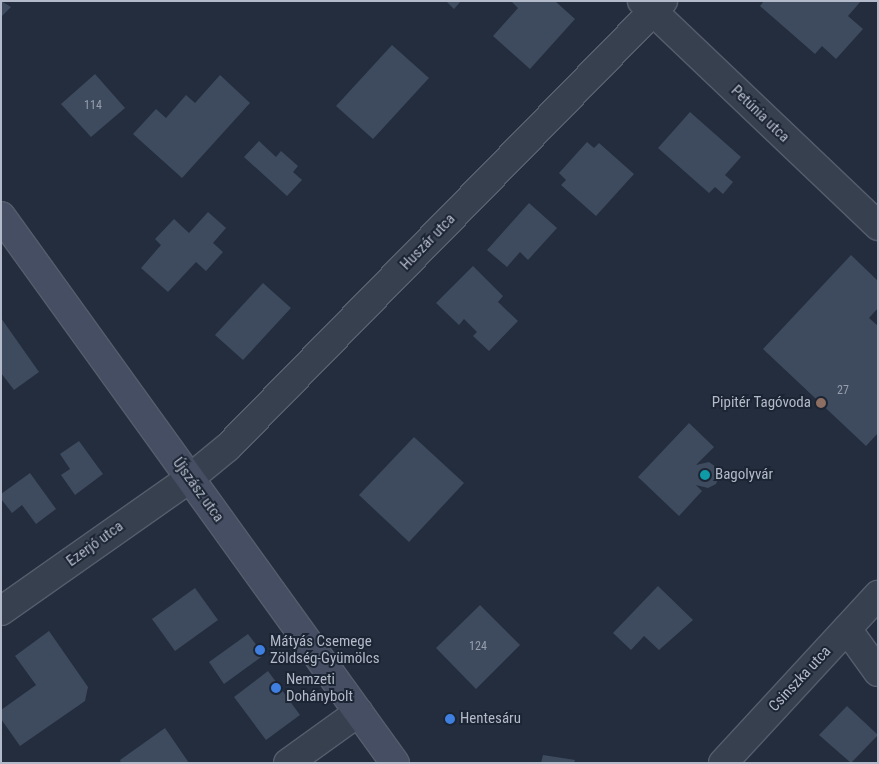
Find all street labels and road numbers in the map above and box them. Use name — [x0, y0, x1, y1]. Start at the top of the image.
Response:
street label: Petúnia utca — [727, 82, 793, 146]
street label: Huszár utca — [397, 210, 459, 274]
street label: Újszász utca — [169, 454, 227, 526]
street label: Ezerjó utca — [63, 517, 127, 571]
street label: Csinszka utca — [765, 643, 835, 715]

